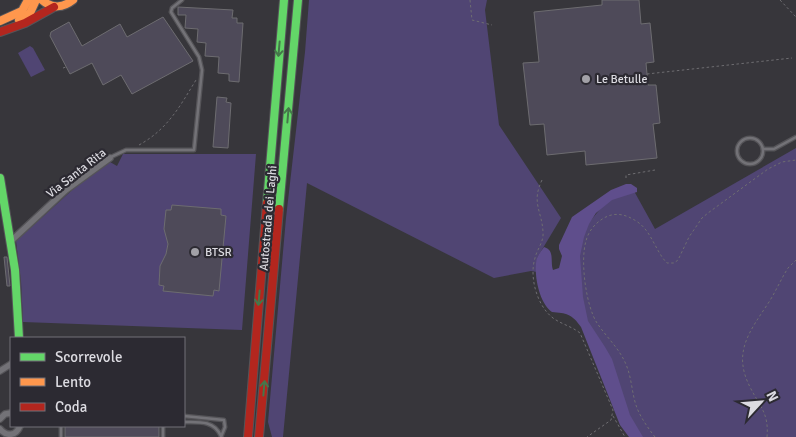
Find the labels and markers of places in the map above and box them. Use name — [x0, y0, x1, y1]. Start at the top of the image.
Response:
place label: Le Betulle — [596, 72, 647, 87]
marker: Le Betulle — [580, 73, 592, 85]
place label: BTSR — [205, 245, 232, 260]
marker: BTSR — [189, 246, 201, 258]

